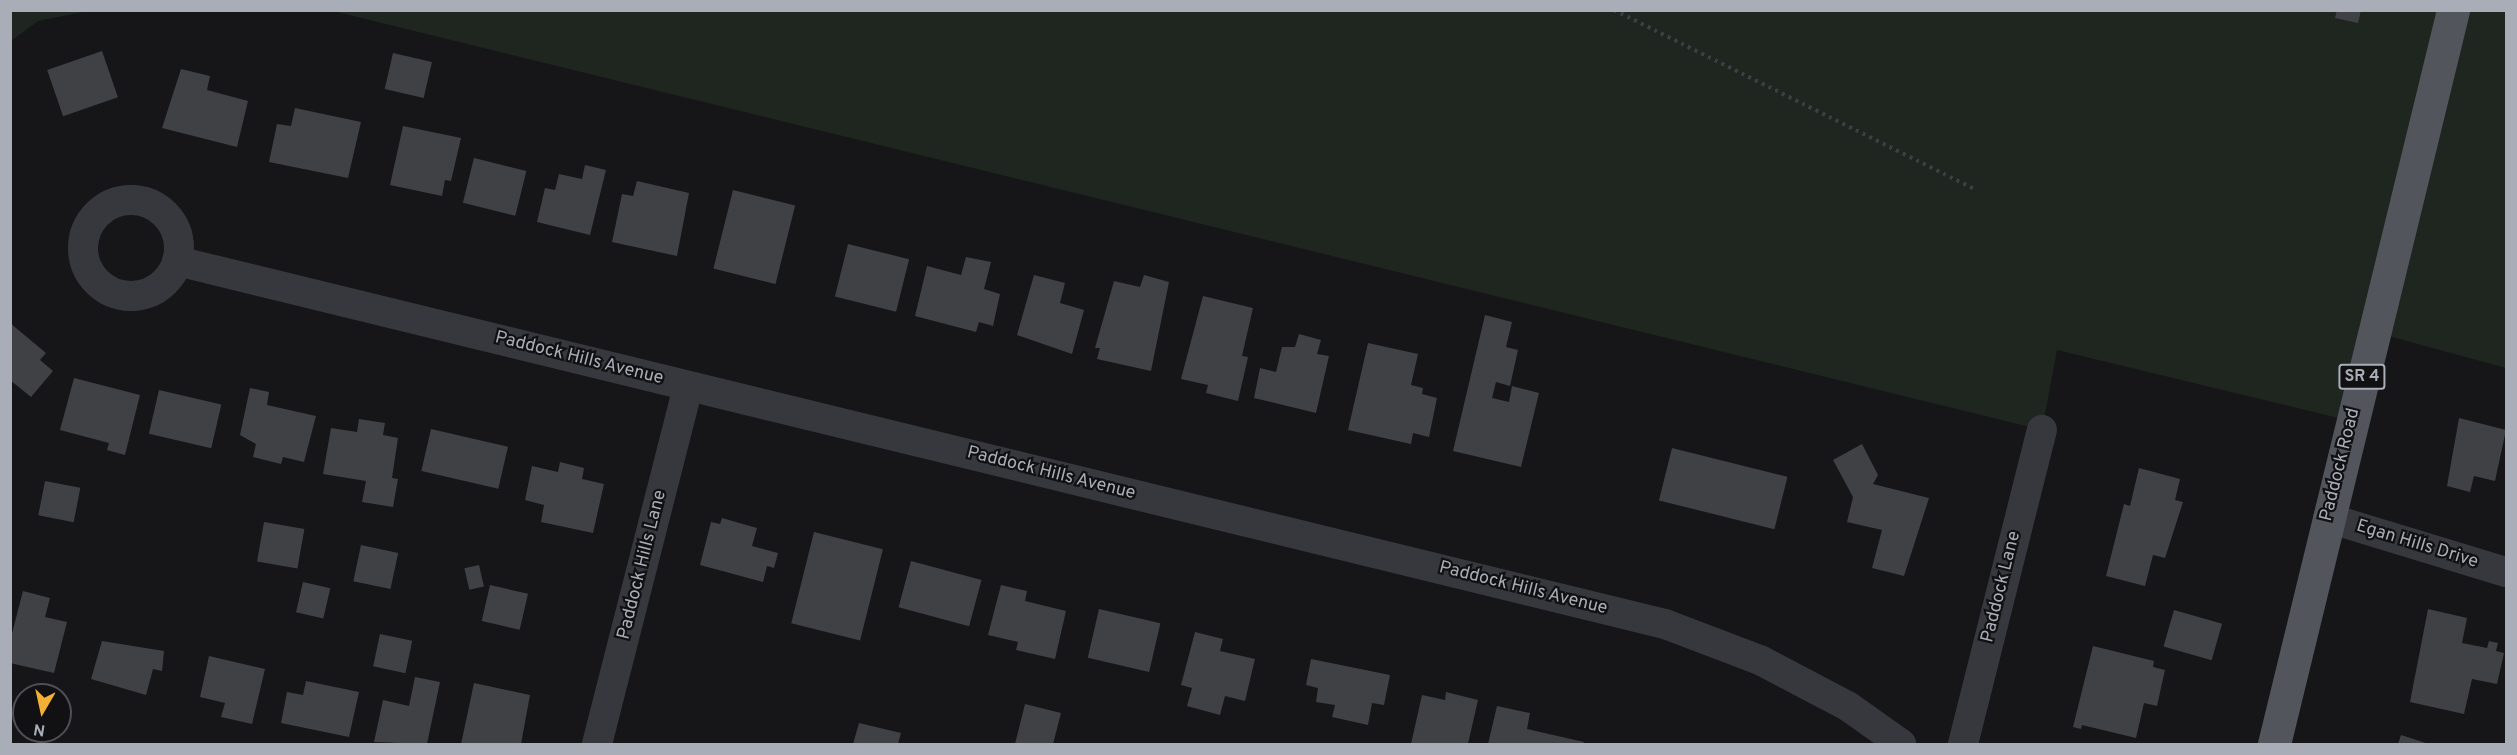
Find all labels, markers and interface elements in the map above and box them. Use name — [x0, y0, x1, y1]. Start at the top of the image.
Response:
street label: Paddock Hills Avenue — [492, 328, 666, 390]
road number: SR 4 — [2338, 364, 2386, 390]
street label: Paddock Road — [2317, 406, 2365, 524]
street label: Paddock Hills Avenue — [964, 443, 1138, 505]
street label: Paddock Hills Lane — [614, 488, 672, 642]
street label: Egan Hills Drive — [2353, 516, 2481, 574]
street label: Paddock Lane — [1978, 529, 2026, 645]
street label: Paddock Hills Avenue — [1436, 558, 1610, 620]
north arrow — [12, 683, 72, 743]
text: N — [32, 718, 47, 740]

